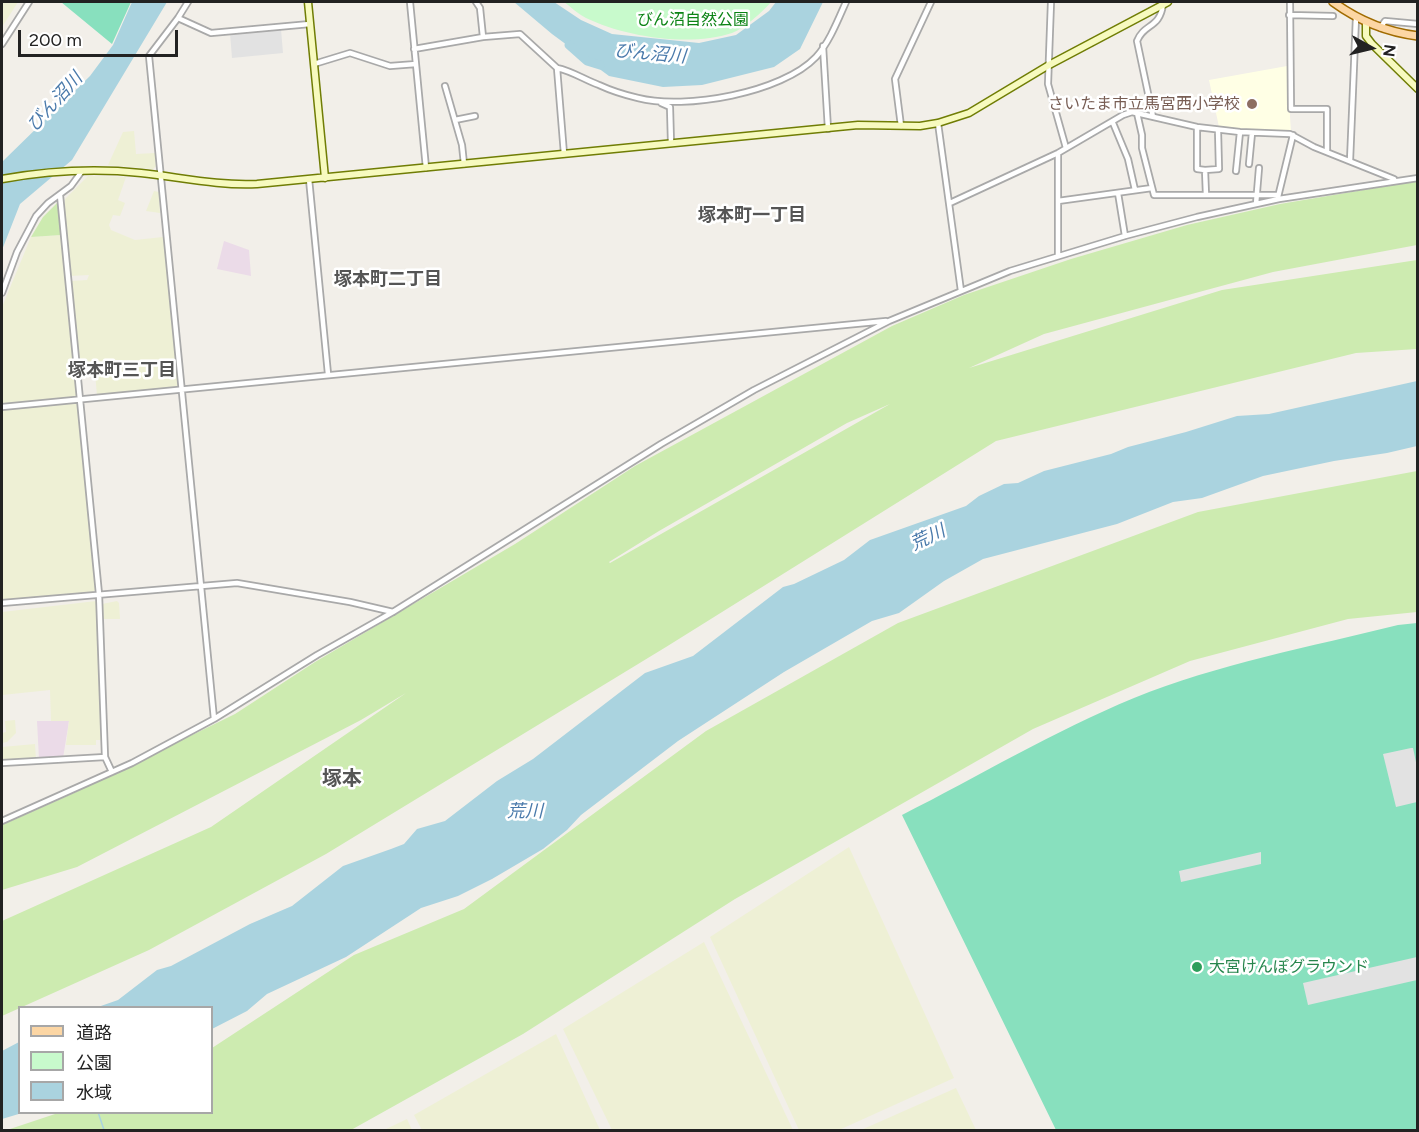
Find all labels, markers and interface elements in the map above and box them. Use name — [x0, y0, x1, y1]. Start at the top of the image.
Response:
park label: びん沼自然公園 — [637, 10, 749, 30]
scale bar — [21, 18, 182, 56]
north arrow — [1341, 18, 1401, 78]
text: 200 m — [29, 29, 82, 51]
water label: びん沼川 — [613, 40, 687, 68]
text: N — [1379, 43, 1400, 58]
water label: びん沼川 — [23, 68, 87, 136]
place label: さいたま市立馬宮西小学校 — [1048, 94, 1240, 114]
marker: さいたま市立馬宮西小学校 — [1245, 97, 1259, 111]
district label: 塚本町一丁目 — [698, 205, 806, 227]
district label: 塚本町二丁目 — [334, 269, 442, 291]
district label: 塚本町三丁目 — [68, 360, 176, 382]
water label: 荒川 — [907, 520, 949, 556]
district label: 塚本 — [322, 767, 362, 791]
water label: 荒川 — [507, 801, 543, 823]
place label: 大宮けんぽグラウンド — [1209, 957, 1369, 977]
marker: 大宮けんぽグラウンド — [1190, 960, 1204, 974]
legend — [18, 1006, 213, 1114]
text: 道路 — [76, 1022, 112, 1044]
text: 公園 — [76, 1052, 112, 1074]
text: 水域 — [76, 1082, 112, 1104]

